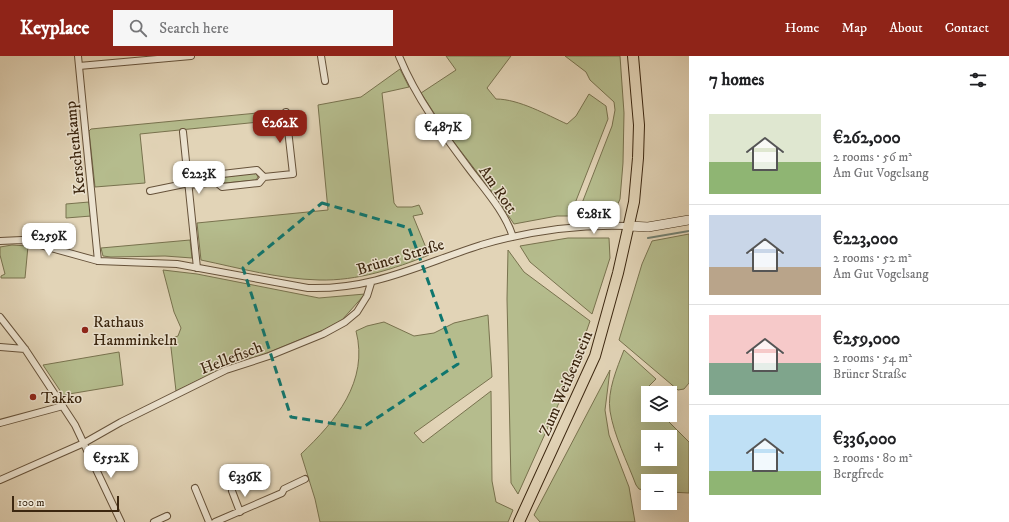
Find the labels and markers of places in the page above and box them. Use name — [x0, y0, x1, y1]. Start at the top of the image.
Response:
pin: €262K — [252, 110, 308, 144]
pin: €487K — [415, 114, 471, 148]
pin: €223K — [171, 161, 227, 195]
pin: €281K — [566, 201, 622, 235]
pin: €259K — [21, 223, 77, 257]
place label: Rathaus Hamminkeln — [93, 312, 178, 350]
marker: Rathaus Hamminkeln — [80, 325, 90, 335]
place label: Takko — [41, 388, 82, 408]
marker: Takko — [28, 392, 38, 402]
pin: €552K — [83, 445, 139, 479]
pin: €336K — [217, 464, 273, 498]

